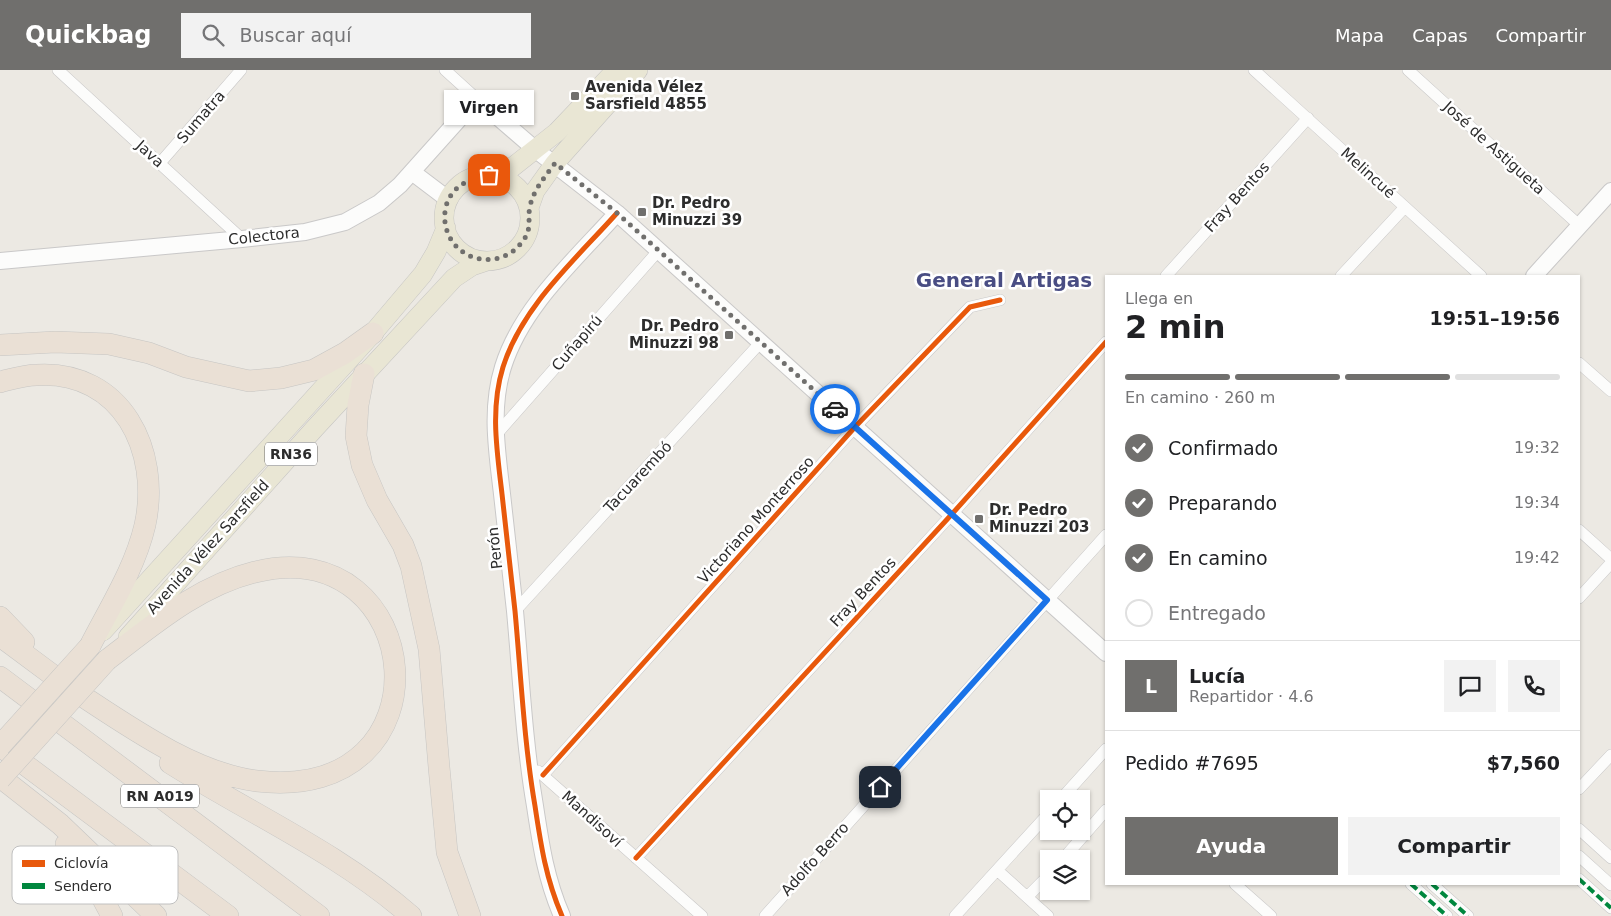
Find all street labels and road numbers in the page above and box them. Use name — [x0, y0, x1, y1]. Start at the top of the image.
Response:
street label: Sumatra — [173, 87, 229, 147]
street label: José de Astigueta — [1439, 97, 1548, 198]
street label: Java — [131, 136, 168, 171]
street label: Melincué — [1337, 144, 1399, 202]
street label: Fray Bentos — [1201, 158, 1273, 236]
street label: Colectora — [227, 223, 301, 249]
street label: Cuñapirú — [548, 311, 606, 375]
street label: Tacuarembó — [600, 438, 676, 517]
road number: RN36 — [265, 442, 317, 466]
street label: Victoriano Monterroso — [694, 453, 818, 587]
street label: Avenida Vélez Sarsfield — [143, 476, 273, 618]
street label: Perón — [484, 526, 506, 570]
street label: Fray Bentos — [826, 553, 900, 630]
road number: RN A019 — [121, 784, 199, 808]
street label: Mandisoví — [558, 787, 627, 851]
street label: Adolfo Berro — [777, 819, 853, 899]

